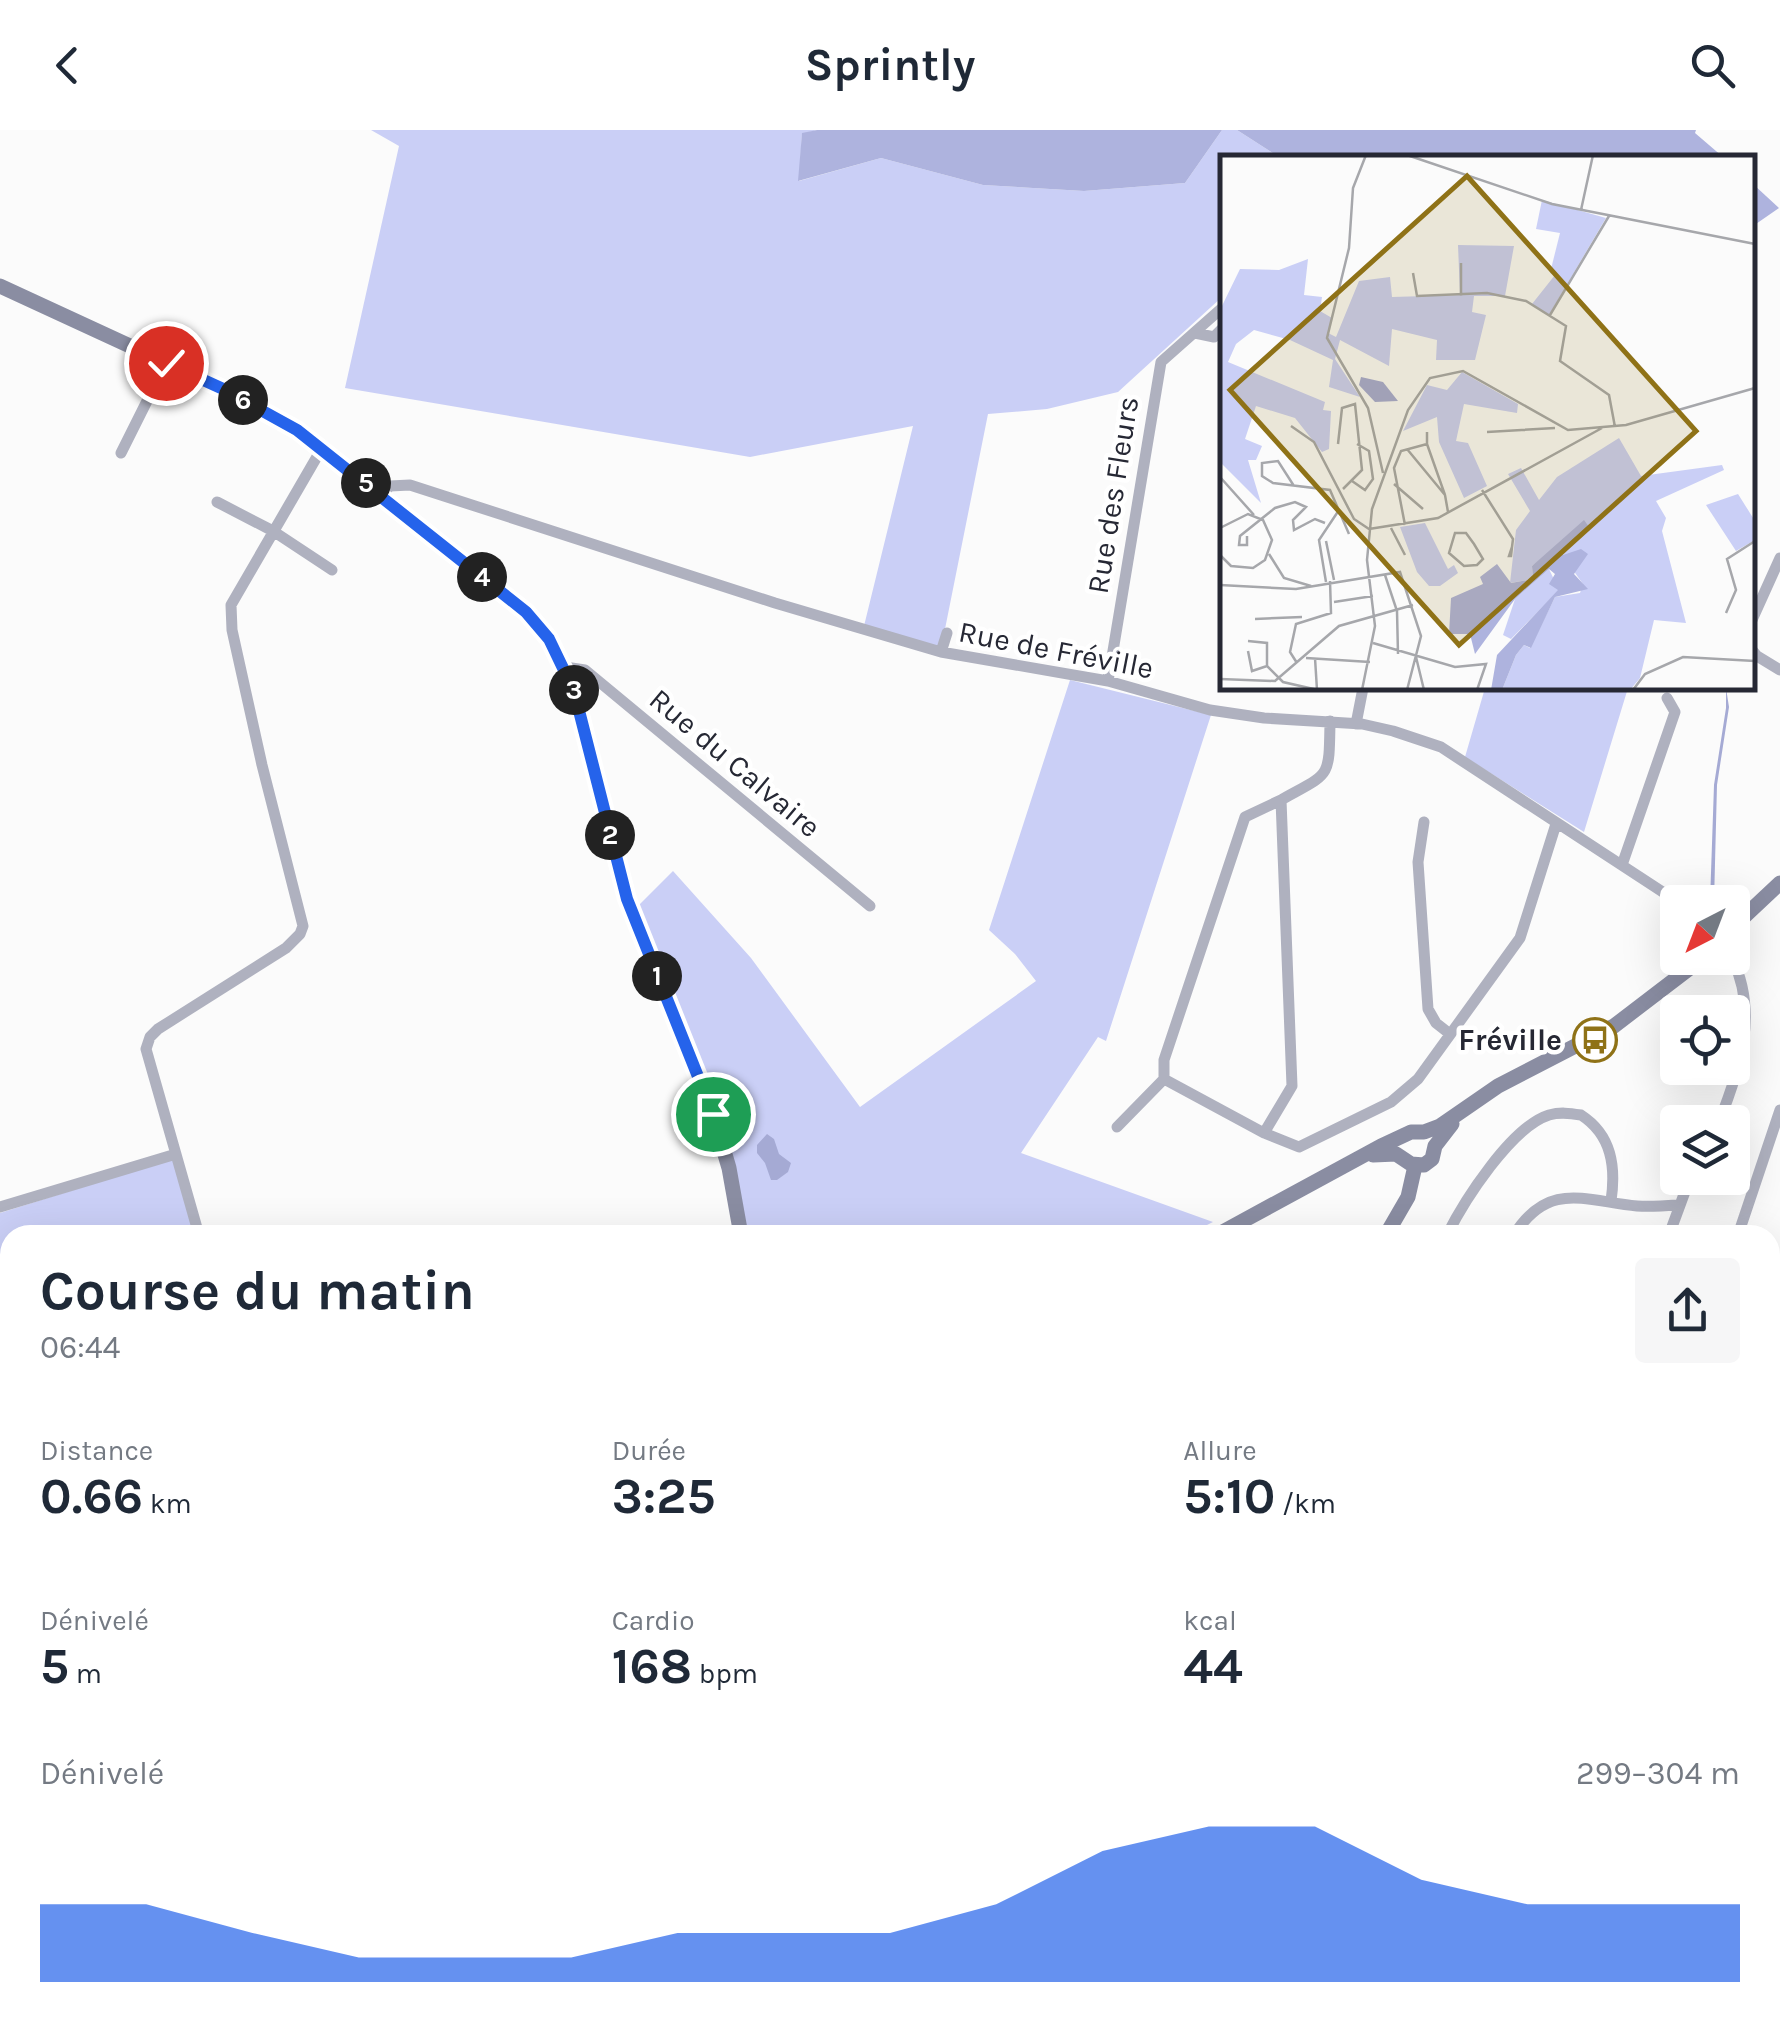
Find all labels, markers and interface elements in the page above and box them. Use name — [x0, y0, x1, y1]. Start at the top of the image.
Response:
icon: back — [40, 38, 95, 93]
icon: search — [1685, 38, 1740, 93]
text: Sprintly — [805, 39, 975, 91]
inset map — [1220, 155, 1755, 690]
pin — [124, 321, 209, 406]
icon: check — [139, 336, 194, 391]
pin: 6 — [218, 375, 268, 425]
text: 6 — [235, 383, 252, 416]
street label: Rue des Fleurs — [1080, 394, 1146, 596]
pin: 5 — [341, 458, 391, 508]
text: 5 — [358, 466, 374, 499]
pin: 4 — [457, 552, 507, 602]
text: 4 — [474, 560, 490, 593]
street label: Rue de Fréville — [956, 613, 1156, 687]
pin: 3 — [549, 665, 599, 715]
text: 3 — [565, 673, 583, 706]
street label: Rue du Calvaire — [642, 681, 828, 845]
pin: 2 — [585, 810, 635, 860]
text: 2 — [602, 818, 618, 851]
north arrow — [1660, 885, 1750, 975]
map controls — [1660, 885, 1750, 1195]
pin: 1 — [632, 951, 682, 1001]
text: 1 — [652, 959, 662, 992]
button: locate — [1660, 995, 1750, 1085]
bus stop icon: Fréville — [1572, 1017, 1618, 1063]
place label: Fréville — [1458, 1022, 1562, 1058]
pin — [671, 1072, 756, 1157]
icon: arrive — [686, 1087, 741, 1142]
button: layers — [1660, 1105, 1750, 1195]
button: share — [1635, 1258, 1740, 1363]
text: Course du matin — [40, 1259, 475, 1323]
text: 06:44 — [40, 1329, 120, 1366]
text: Distance — [40, 1434, 153, 1467]
text: Durée — [612, 1434, 686, 1467]
text: Allure — [1183, 1434, 1257, 1467]
text: 0.66 — [40, 1467, 143, 1526]
text: 3:25 — [612, 1467, 716, 1526]
text: 5:10 — [1183, 1467, 1275, 1526]
text: km — [143, 1487, 192, 1520]
text: /km — [1275, 1487, 1336, 1520]
text: Dénivelé — [40, 1604, 149, 1637]
text: Cardio — [612, 1604, 695, 1637]
text: kcal — [1183, 1604, 1237, 1637]
text: 5 — [40, 1637, 69, 1696]
text: 168 — [612, 1637, 692, 1696]
text: 44 — [1183, 1637, 1243, 1696]
text: m — [69, 1657, 102, 1690]
text: bpm — [692, 1657, 758, 1690]
text: Dénivelé — [40, 1755, 164, 1792]
text: 299–304 m — [1576, 1755, 1740, 1792]

